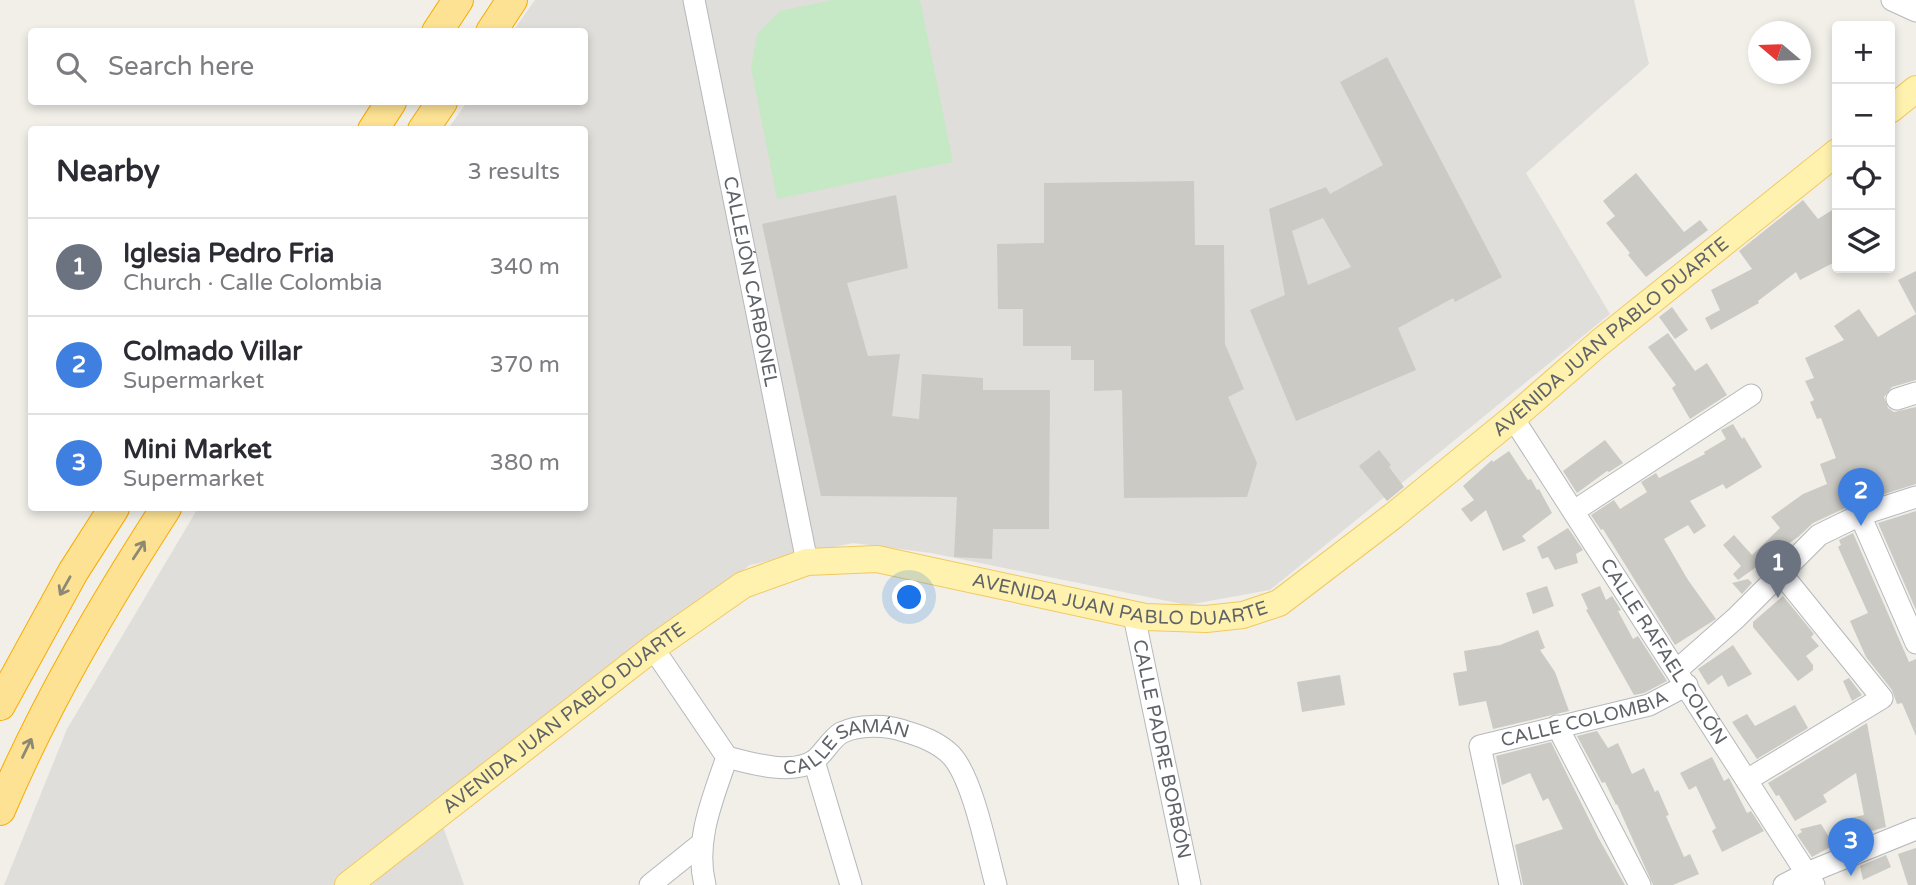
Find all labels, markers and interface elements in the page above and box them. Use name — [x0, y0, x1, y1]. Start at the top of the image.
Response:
north arrow — [1748, 21, 1811, 84]
map controls — [1832, 21, 1895, 273]
button: + — [1832, 21, 1895, 84]
search box — [28, 28, 588, 105]
icon: search — [52, 48, 90, 86]
text: Search here — [108, 51, 254, 82]
button: − — [1832, 84, 1895, 147]
button: locate — [1832, 147, 1895, 210]
text: Nearby — [56, 153, 160, 190]
text: 3 results — [467, 158, 560, 186]
street label: CALLEJÓN CARBONEL — [719, 174, 782, 388]
button: layers — [1832, 210, 1895, 273]
street label: AVENIDA JUAN PABLO DUARTE — [1488, 232, 1733, 441]
text: Iglesia Pedro Fria — [123, 238, 334, 269]
text: 1 — [72, 253, 86, 281]
text: 340 m — [490, 253, 560, 281]
text: Church · Calle Colombia — [123, 269, 383, 297]
text: Colmado Villar — [123, 336, 302, 367]
text: 2 — [72, 351, 86, 379]
text: 370 m — [490, 351, 560, 379]
text: Supermarket — [123, 367, 264, 395]
text: Mini Market — [123, 434, 272, 465]
text: 3 — [72, 449, 86, 477]
text: 380 m — [490, 449, 560, 477]
text: Supermarket — [123, 465, 264, 493]
pin: 2 — [1838, 468, 1884, 526]
one-way arrow — [132, 540, 146, 560]
pin: 1 — [1755, 540, 1801, 598]
street label: CALLE RAFAEL COLÓN — [1596, 555, 1732, 749]
street label: AVENIDA JUAN PABLO DUARTE — [970, 569, 1271, 630]
one-way arrow — [58, 575, 71, 596]
your location — [892, 580, 926, 614]
street label: AVENIDA JUAN PABLO DUARTE — [438, 618, 689, 818]
street label: CALLE PADRE BORBÓN — [1128, 638, 1195, 861]
street label: CALLE COLOMBIA — [1499, 686, 1672, 752]
street label: CALLE SAMÁN — [783, 714, 912, 779]
one-way arrow — [21, 737, 34, 759]
pin: 3 — [1828, 818, 1874, 876]

